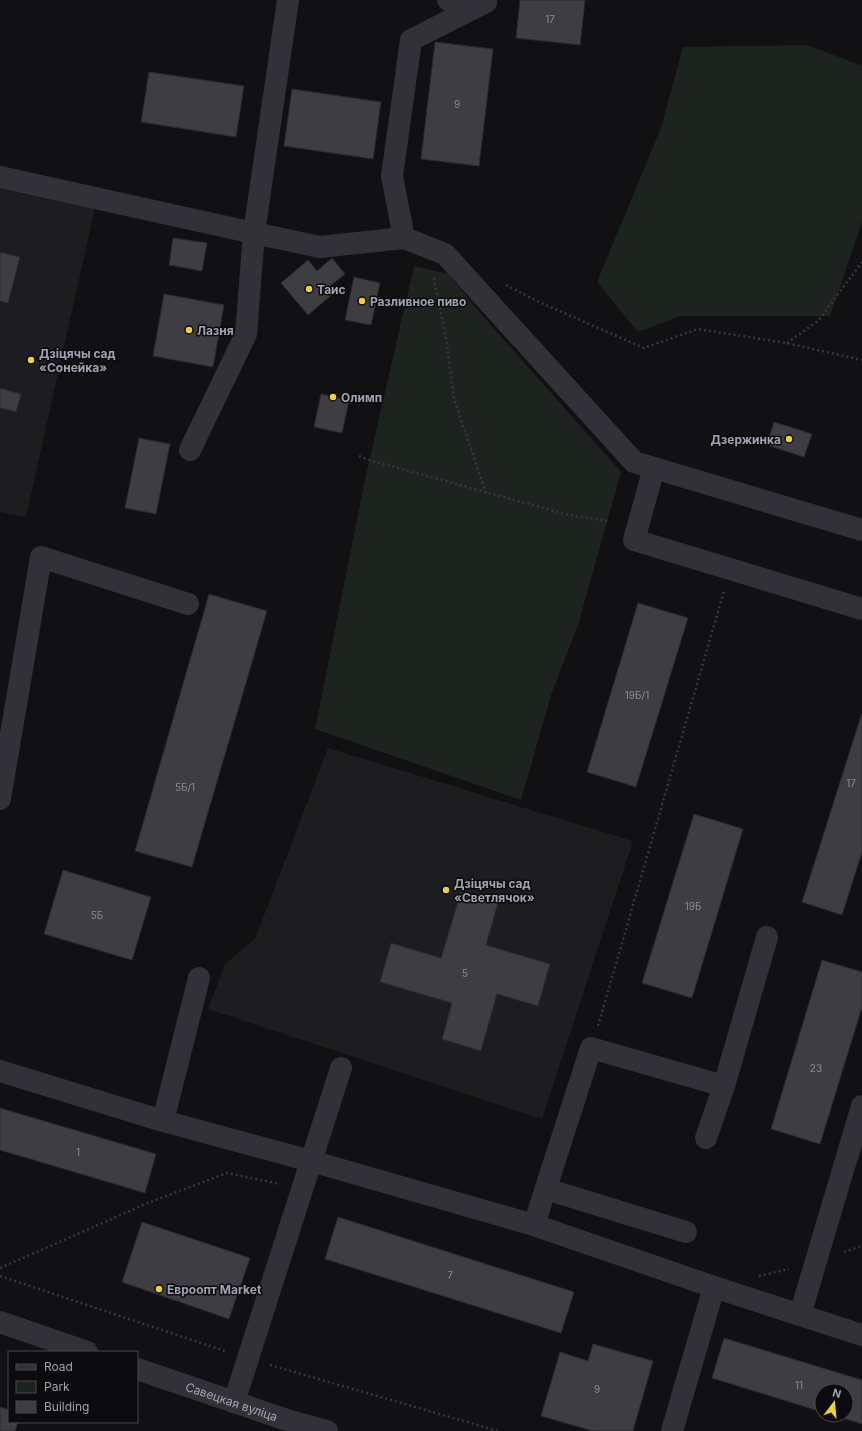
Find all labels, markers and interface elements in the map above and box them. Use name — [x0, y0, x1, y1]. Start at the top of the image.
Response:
house number: 17 — [545, 13, 555, 25]
house number: 9 — [454, 98, 460, 110]
place label: Таис — [317, 282, 346, 297]
marker: Таис — [304, 284, 314, 294]
place label: Разливное пиво — [370, 294, 466, 309]
marker: Разливное пиво — [357, 296, 367, 306]
place label: Лазня — [197, 323, 234, 338]
marker: Лазня — [184, 325, 194, 335]
place label: Дзіцячы сад «Сонейка» — [39, 346, 116, 375]
marker: Дзіцячы сад «Сонейка» — [26, 355, 36, 365]
place label: Олимп — [341, 390, 382, 405]
marker: Олимп — [328, 392, 338, 402]
place label: Дзержинка — [711, 432, 781, 447]
marker: Дзержинка — [784, 434, 794, 444]
house number: 19Б/1 — [625, 689, 649, 701]
house number: 17 — [846, 777, 856, 789]
house number: 5Б/1 — [175, 781, 195, 793]
place label: Дзіцячы сад «Светлячок» — [454, 876, 535, 905]
marker: Дзіцячы сад «Светлячок» — [441, 885, 451, 895]
house number: 19Б — [685, 900, 701, 912]
house number: 5Б — [91, 909, 103, 921]
house number: 5 — [462, 967, 468, 979]
house number: 23 — [810, 1062, 822, 1074]
house number: 1 — [76, 1146, 80, 1158]
house number: 7 — [447, 1269, 453, 1281]
place label: Евроопт Market — [167, 1282, 262, 1297]
marker: Евроопт Market — [154, 1284, 164, 1294]
legend — [8, 1351, 138, 1423]
text: Road — [44, 1359, 73, 1374]
text: Park — [44, 1379, 70, 1394]
street label: Савецкая вуліца — [184, 1379, 280, 1424]
house number: 11 — [795, 1379, 803, 1391]
house number: 9 — [594, 1383, 600, 1395]
north arrow — [814, 1383, 854, 1423]
text: N — [831, 1386, 843, 1401]
text: Building — [44, 1399, 89, 1414]

